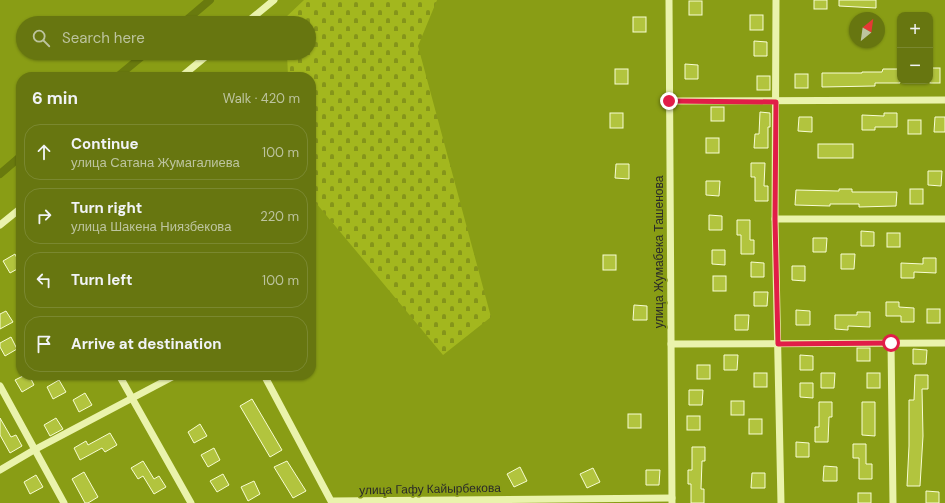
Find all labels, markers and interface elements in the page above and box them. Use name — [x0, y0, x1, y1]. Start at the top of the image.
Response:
north arrow — [849, 12, 885, 48]
map controls — [897, 12, 933, 84]
button: + — [897, 12, 933, 48]
search box — [16, 16, 316, 60]
icon: search — [30, 27, 52, 49]
text: Search here — [62, 28, 145, 48]
button: − — [897, 48, 933, 84]
text: 6 min — [32, 87, 78, 109]
text: Walk · 420 m — [223, 90, 300, 107]
route end — [660, 92, 678, 110]
text: Continue — [71, 134, 139, 154]
icon: ahead — [33, 141, 55, 163]
text: 100 m — [262, 144, 299, 161]
text: улица Сатана Жумагалиева — [71, 154, 240, 171]
street label: улица Жумабека Ташенова — [651, 175, 667, 328]
text: Turn right — [71, 198, 142, 218]
icon: right — [33, 205, 55, 227]
text: 220 m — [260, 208, 299, 225]
text: улица Шакена Ниязбекова — [71, 218, 231, 235]
icon: left — [33, 269, 55, 291]
text: Turn left — [71, 270, 132, 290]
text: 100 m — [262, 272, 299, 289]
icon: arrive — [33, 333, 55, 355]
text: Arrive at destination — [71, 334, 222, 354]
route start — [882, 334, 900, 352]
street label: улица Гафу Кайырбекова — [359, 480, 501, 498]

